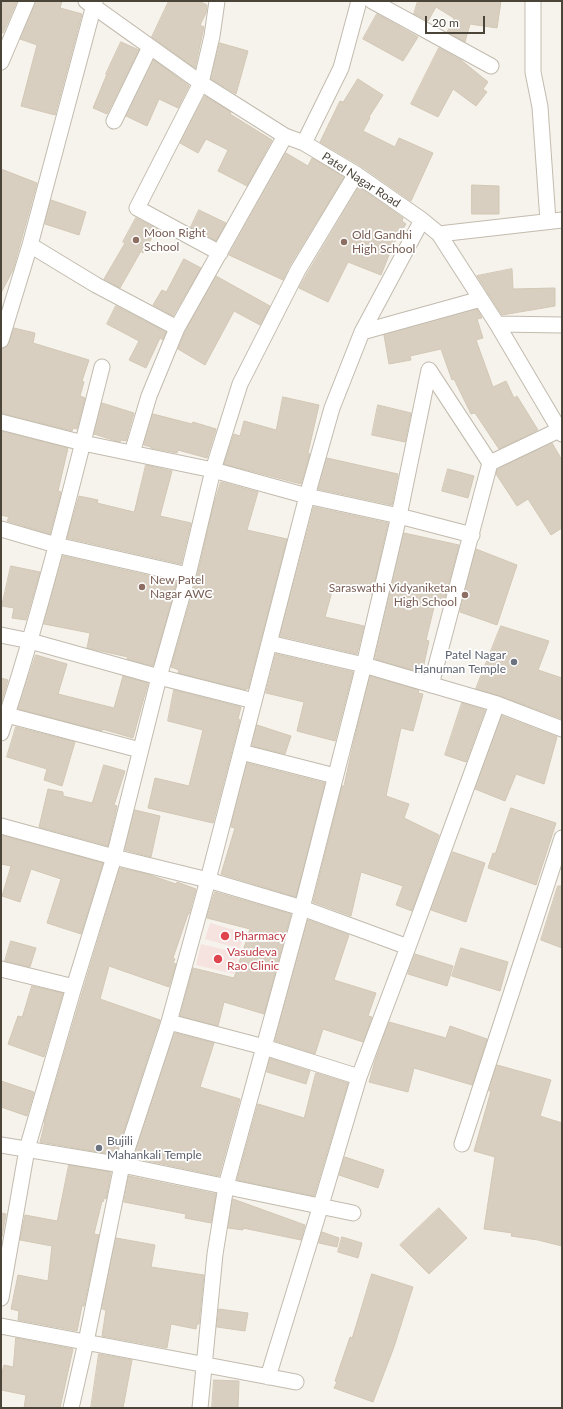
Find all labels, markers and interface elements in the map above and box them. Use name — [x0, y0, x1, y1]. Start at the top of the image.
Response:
scale bar — [427, 8, 487, 34]
text: 20 m — [432, 15, 459, 30]
street label: Patel Nagar Road — [319, 149, 403, 211]
place label: Moon Right School — [144, 226, 206, 254]
place label: Old Gandhi High School — [352, 228, 415, 256]
marker: Moon Right School — [131, 235, 141, 245]
marker: Old Gandhi High School — [339, 237, 349, 247]
place label: New Patel Nagar AWC — [150, 573, 213, 601]
place label: Saraswathi Vidyaniketan High School — [329, 581, 457, 609]
marker: New Patel Nagar AWC — [137, 582, 147, 592]
marker: Saraswathi Vidyaniketan High School — [460, 590, 470, 600]
place label: Patel Nagar Hanuman Temple — [414, 648, 506, 676]
marker: Patel Nagar Hanuman Temple — [509, 657, 519, 667]
place label: Pharmacy — [234, 929, 286, 943]
marker: Pharmacy — [219, 930, 231, 942]
place label: Vasudeva Rao Clinic — [227, 945, 279, 973]
marker: Vasudeva Rao Clinic — [212, 953, 224, 965]
place label: Bujili Mahankali Temple — [107, 1134, 202, 1162]
marker: Bujili Mahankali Temple — [94, 1143, 104, 1153]

